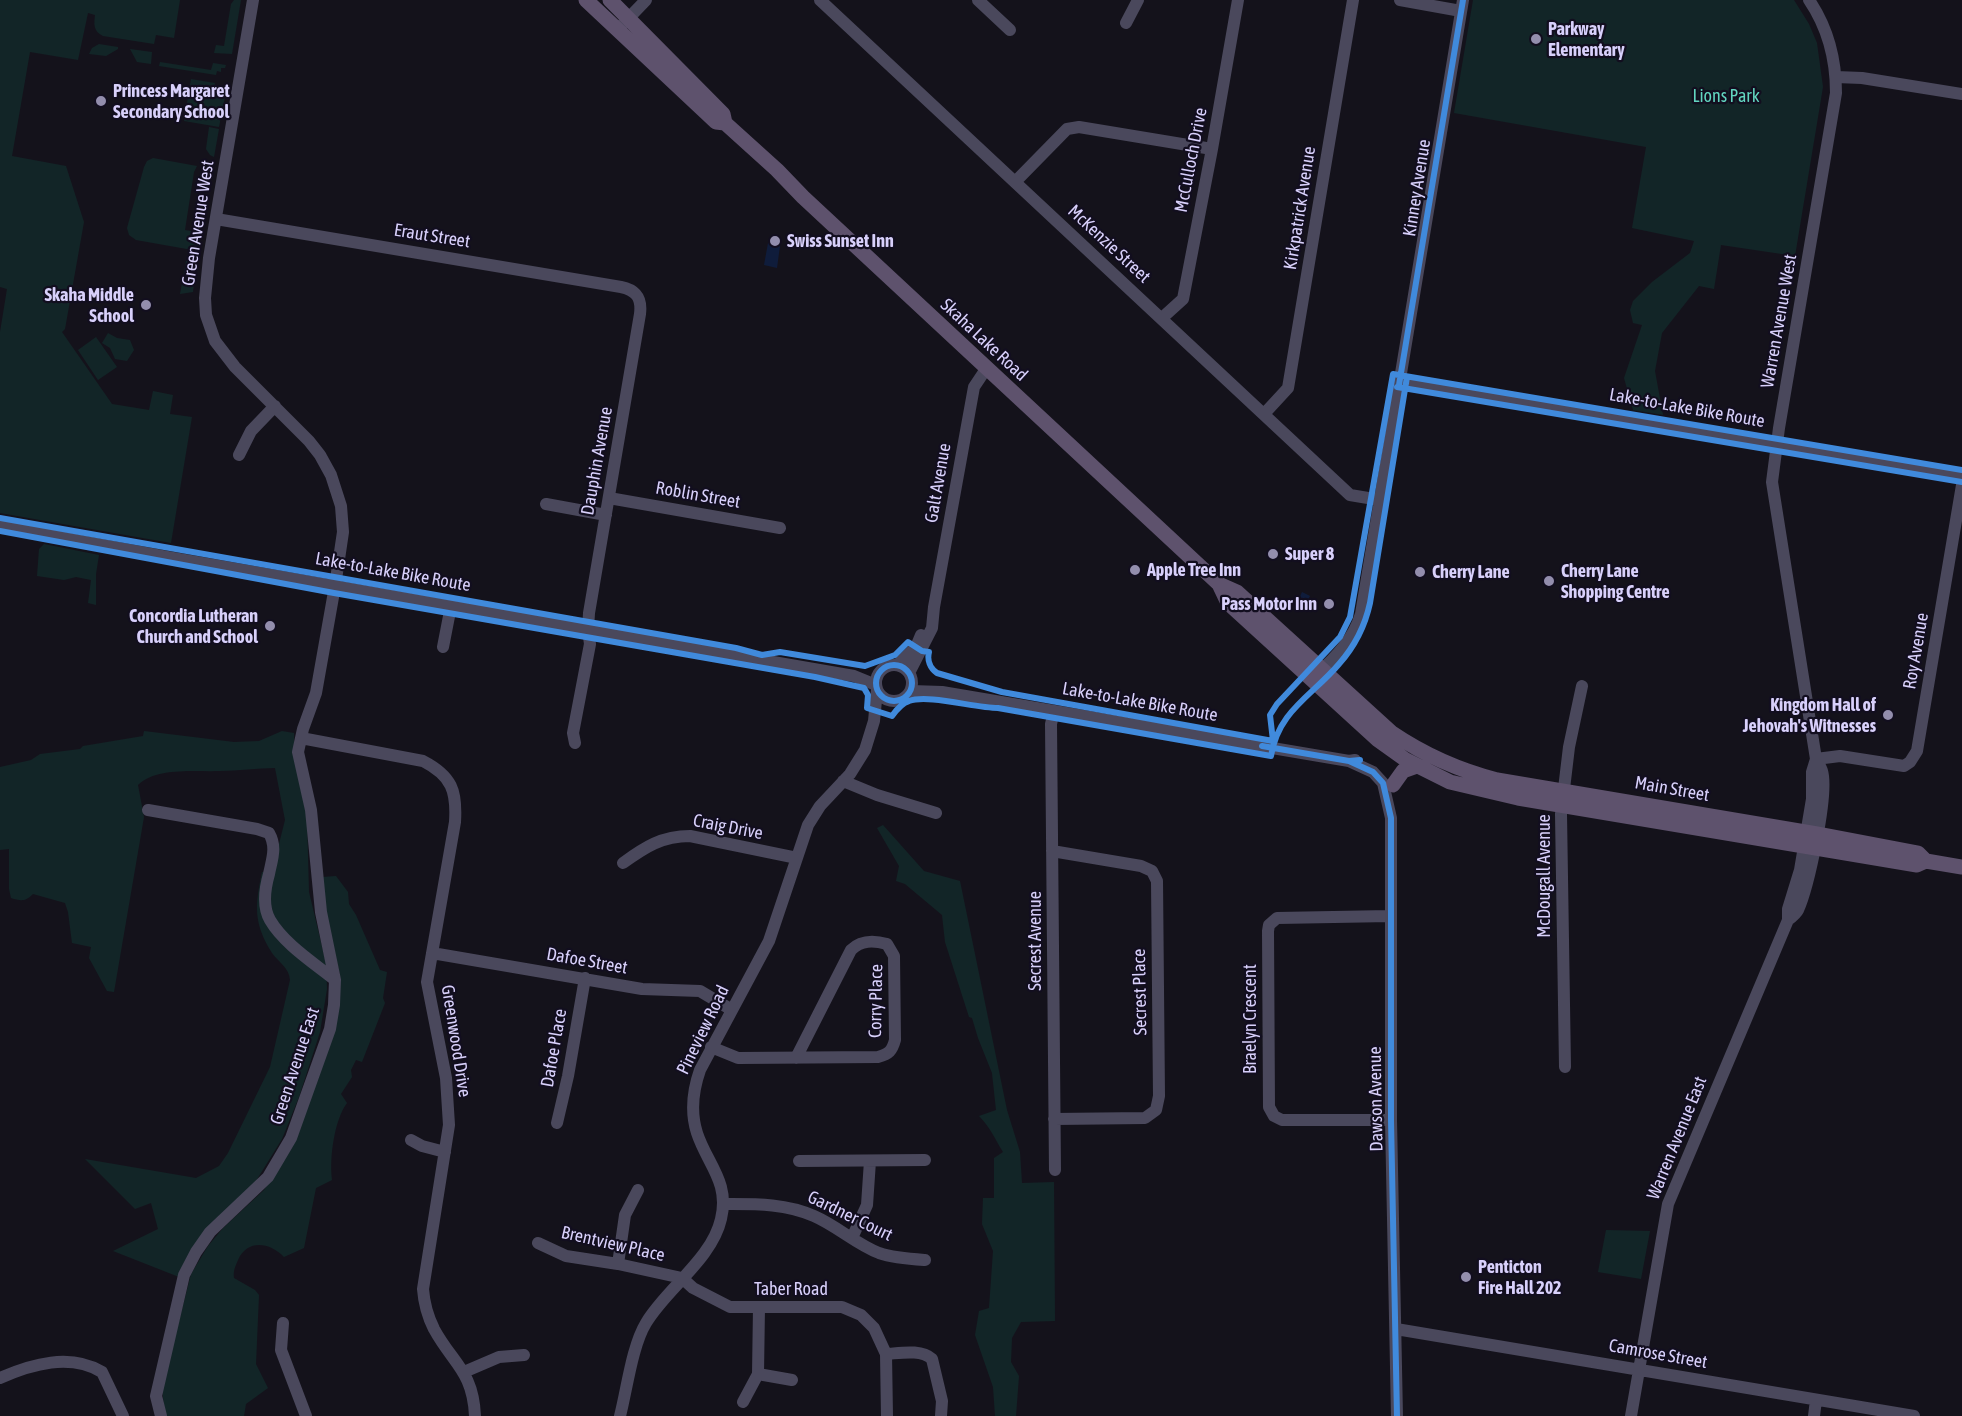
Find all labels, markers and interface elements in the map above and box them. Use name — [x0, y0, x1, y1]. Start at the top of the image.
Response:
place label: Parkway Elementary — [1548, 18, 1625, 60]
marker: Parkway Elementary — [1529, 32, 1543, 46]
place label: Princess Margaret Secondary School — [113, 80, 230, 122]
park label: Lions Park — [1692, 85, 1760, 107]
marker: Princess Margaret Secondary School — [94, 94, 108, 108]
street label: McCulloch Drive — [1170, 106, 1212, 214]
street label: Kinney Avenue — [1399, 138, 1435, 238]
street label: Kirkpatrick Avenue — [1280, 145, 1320, 271]
street label: Green Avenue West — [177, 159, 219, 287]
street label: McKenzie Street — [1063, 200, 1155, 288]
street label: Eraut Street — [392, 219, 472, 253]
place label: Swiss Sunset Inn — [787, 230, 894, 252]
marker: Swiss Sunset Inn — [768, 234, 782, 248]
street label: Warren Avenue West — [1757, 252, 1801, 390]
place label: Skaha Middle School — [45, 284, 134, 326]
street label: Skaha Lake Road — [936, 294, 1032, 386]
marker: Skaha Middle School — [139, 298, 153, 312]
street label: Lake-to-Lake Bike Route — [1608, 384, 1766, 432]
street label: Dauphin Avenue — [577, 405, 617, 517]
street label: Galt Avenue — [920, 442, 956, 524]
street label: Roblin Street — [654, 477, 742, 513]
place label: Super 8 — [1285, 543, 1334, 565]
marker: Super 8 — [1266, 547, 1280, 561]
street label: Lake-to-Lake Bike Route — [314, 548, 472, 596]
place label: Apple Tree Inn — [1147, 559, 1241, 581]
place label: Cherry Lane Shopping Centre — [1561, 560, 1670, 602]
place label: Cherry Lane — [1432, 561, 1510, 583]
marker: Apple Tree Inn — [1128, 563, 1142, 577]
marker: Cherry Lane — [1413, 565, 1427, 579]
marker: Cherry Lane Shopping Centre — [1542, 574, 1556, 588]
place label: Pass Motor Inn — [1221, 593, 1317, 615]
marker: Pass Motor Inn — [1322, 597, 1336, 611]
place label: Concordia Lutheran Church and School — [129, 605, 258, 648]
street label: Roy Avenue — [1899, 611, 1933, 691]
marker: Concordia Lutheran Church and School — [263, 619, 277, 633]
street label: Lake-to-Lake Bike Route — [1061, 678, 1219, 726]
place label: Kingdom Hall of Jehovah's Witnesses — [1743, 694, 1876, 736]
marker: Kingdom Hall of Jehovah's Witnesses — [1881, 708, 1895, 722]
street label: Main Street — [1633, 772, 1711, 806]
street label: Craig Drive — [691, 810, 765, 844]
street label: McDougall Avenue — [1533, 814, 1555, 938]
street label: Secrest Avenue — [1024, 891, 1046, 991]
street label: Dafoe Street — [545, 943, 629, 979]
street label: Secrest Place — [1128, 949, 1152, 1035]
street label: Corry Place — [865, 964, 887, 1038]
street label: Braelyn Crescent — [1239, 964, 1261, 1074]
street label: Pineview Road — [672, 982, 734, 1078]
street label: Greenwood Drive — [436, 983, 476, 1099]
street label: Green Avenue East — [266, 1005, 324, 1127]
street label: Dafoe Place — [536, 1007, 572, 1089]
street label: Dawson Avenue — [1364, 1046, 1388, 1152]
street label: Warren Avenue East — [1642, 1073, 1712, 1203]
street label: Gardner Court — [804, 1186, 896, 1246]
street label: Brentview Place — [559, 1222, 667, 1266]
place label: Penticton Fire Hall 202 — [1478, 1256, 1562, 1298]
marker: Penticton Fire Hall 202 — [1459, 1270, 1473, 1284]
street label: Taber Road — [754, 1278, 828, 1300]
street label: Camrose Street — [1607, 1335, 1709, 1373]

